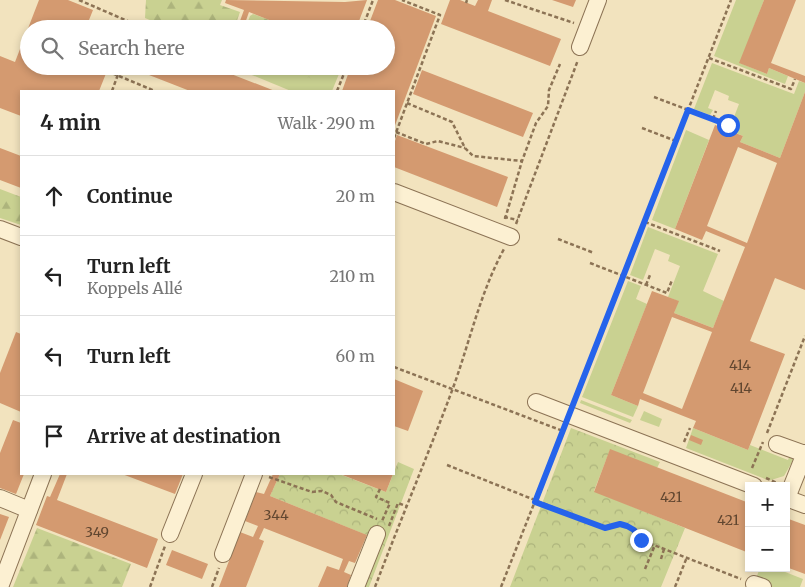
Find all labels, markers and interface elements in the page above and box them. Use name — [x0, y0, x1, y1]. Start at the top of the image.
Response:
search box — [20, 20, 395, 75]
icon: search — [38, 34, 66, 62]
text: Search here — [78, 36, 185, 60]
text: 4 min — [40, 109, 101, 136]
text: Walk · 290 m — [278, 113, 375, 133]
route start — [717, 114, 740, 137]
icon: ahead — [40, 182, 68, 210]
text: Continue — [87, 184, 173, 208]
text: 20 m — [336, 186, 375, 206]
text: Turn left — [87, 254, 171, 278]
icon: left — [40, 262, 68, 290]
text: 210 m — [330, 266, 375, 286]
text: Koppels Allé — [87, 278, 182, 298]
icon: left — [40, 342, 68, 370]
text: Turn left — [87, 344, 171, 368]
text: 60 m — [335, 346, 375, 366]
house number: 414 — [729, 356, 751, 374]
house number: 414 — [730, 379, 752, 397]
icon: arrive — [40, 422, 68, 450]
text: Arrive at destination — [87, 424, 281, 448]
map controls — [745, 482, 790, 572]
button: + — [745, 482, 790, 527]
house number: 421 — [660, 488, 682, 506]
house number: 344 — [263, 506, 289, 524]
house number: 421 — [717, 511, 739, 529]
house number: 349 — [85, 523, 109, 541]
button: − — [745, 527, 790, 572]
route end — [630, 529, 653, 552]

